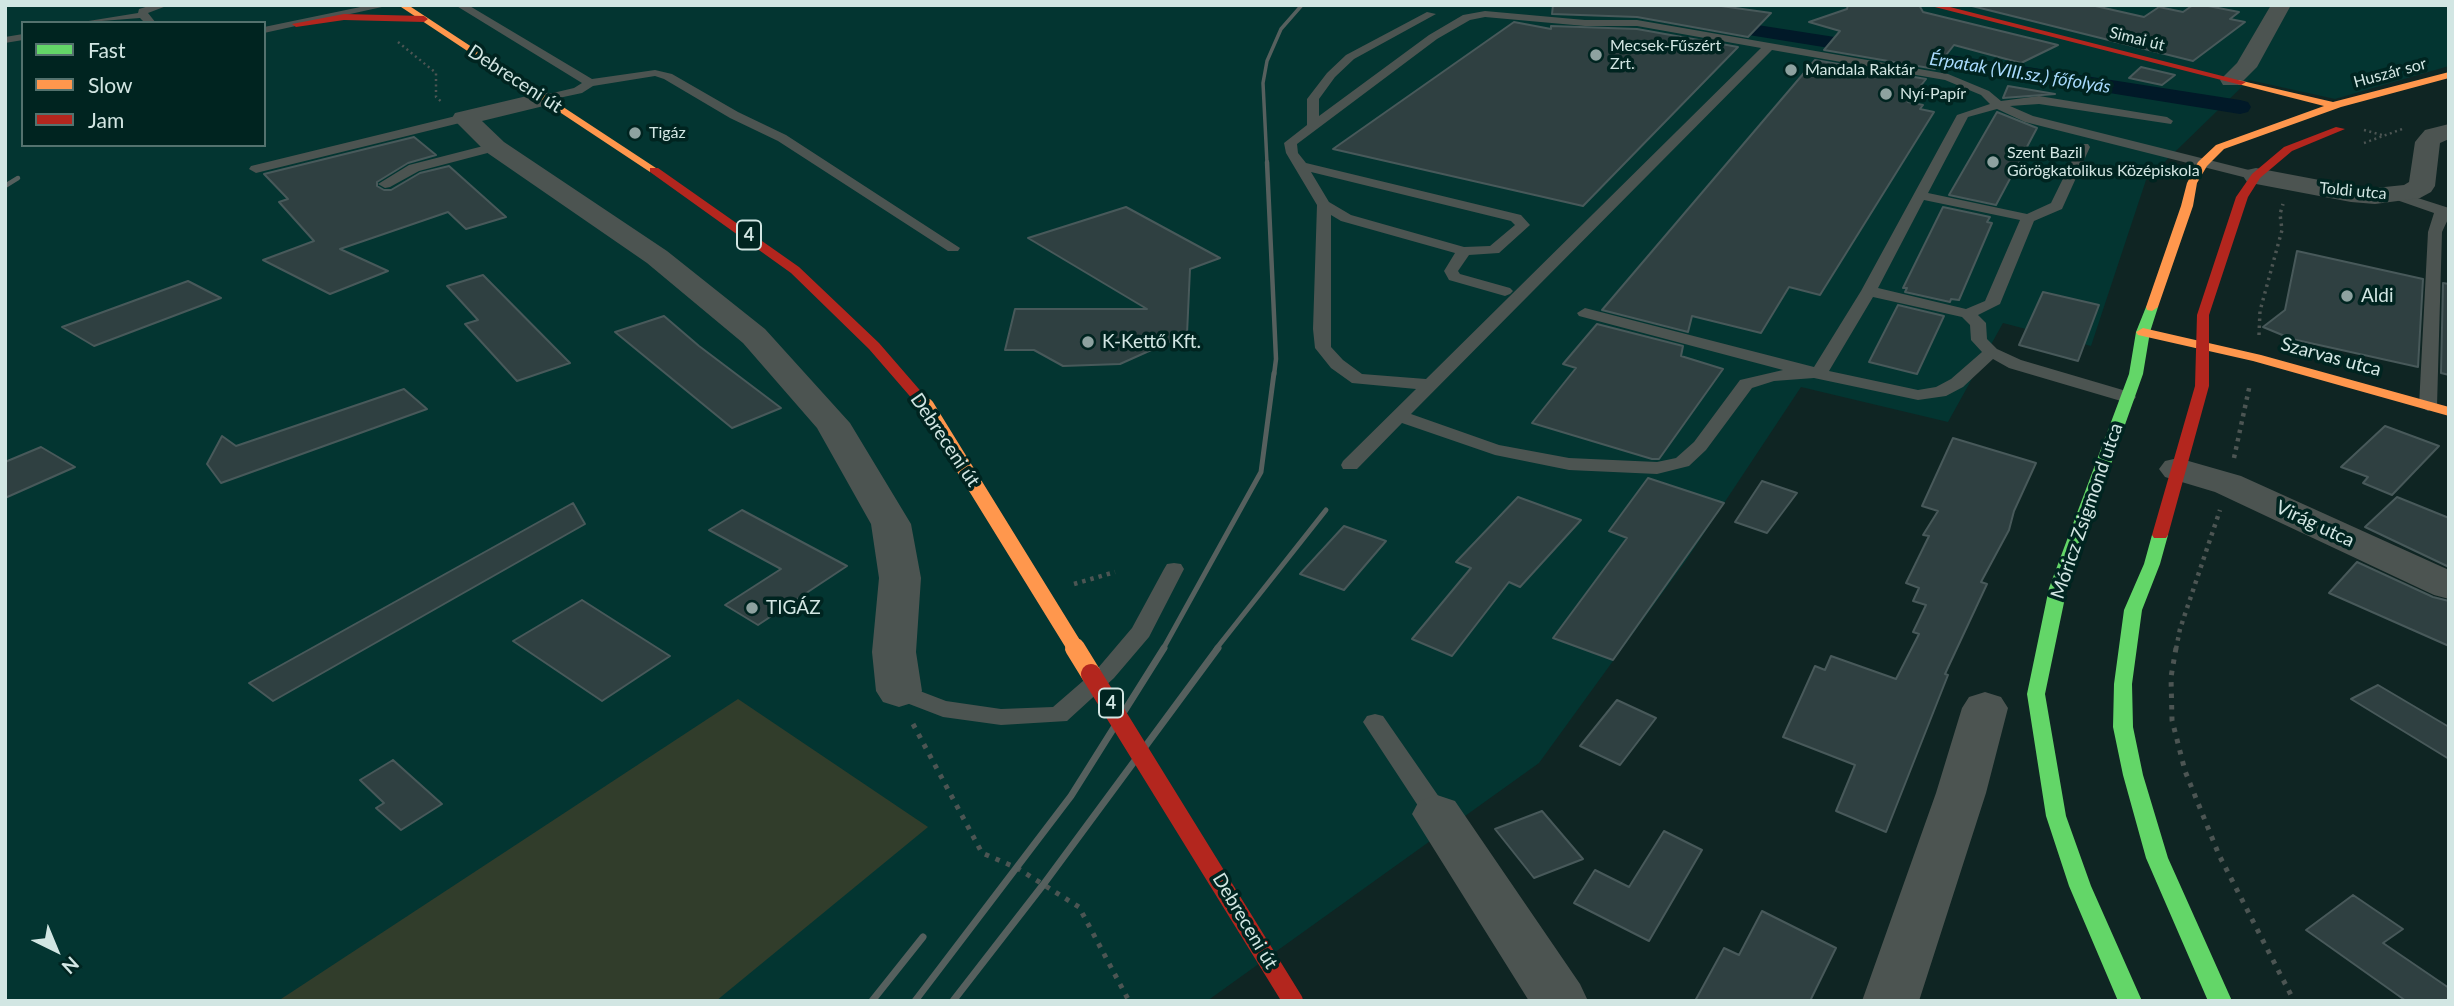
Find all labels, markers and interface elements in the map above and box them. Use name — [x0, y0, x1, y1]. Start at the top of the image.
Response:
legend — [21, 21, 266, 147]
street label: Simai út — [2107, 23, 2167, 55]
place label: Mecsek-Fűszért Zrt. — [1610, 36, 1721, 74]
text: Fast — [88, 37, 125, 62]
street label: Debreceni út — [464, 40, 566, 118]
marker: Mecsek-Fűszért Zrt. — [1588, 47, 1604, 63]
water label: Érpatak (VIII.sz.) főfolyás — [1928, 48, 2112, 98]
street label: Huszár sor — [2351, 54, 2429, 92]
place label: Mandala Raktár — [1805, 60, 1915, 80]
marker: Mandala Raktár — [1783, 62, 1799, 78]
text: Slow — [88, 72, 132, 97]
place label: Nyí-Papír — [1900, 84, 1966, 104]
marker: Nyí-Papír — [1878, 86, 1894, 102]
text: Jam — [88, 107, 124, 132]
place label: Tigáz — [649, 123, 686, 143]
marker: Tigáz — [627, 125, 643, 141]
place label: Szent Bazil Görögkatolikus Középiskola — [2007, 143, 2200, 181]
marker: Szent Bazil Görögkatolikus Középiskola — [1985, 154, 2001, 170]
street label: Toldi utca — [2319, 178, 2387, 204]
road number: 4 — [737, 220, 761, 249]
place label: Aldi — [2361, 285, 2394, 307]
marker: Aldi — [2339, 288, 2355, 304]
place label: K-Kettő Kft. — [1102, 331, 1201, 353]
street label: Szarvas utca — [2278, 333, 2384, 381]
marker: K-Kettő Kft. — [1080, 334, 1096, 350]
street label: Debreceni út — [905, 389, 985, 491]
street label: Móricz Zsigmond utca — [2046, 420, 2128, 602]
street label: Virág utca — [2272, 496, 2358, 552]
place label: TIGÁZ — [766, 597, 821, 619]
marker: TIGÁZ — [744, 600, 760, 616]
road number: 4 — [1099, 688, 1123, 718]
street label: Debreceni út — [1207, 869, 1283, 973]
north arrow — [21, 915, 91, 985]
text: N — [57, 952, 84, 979]

